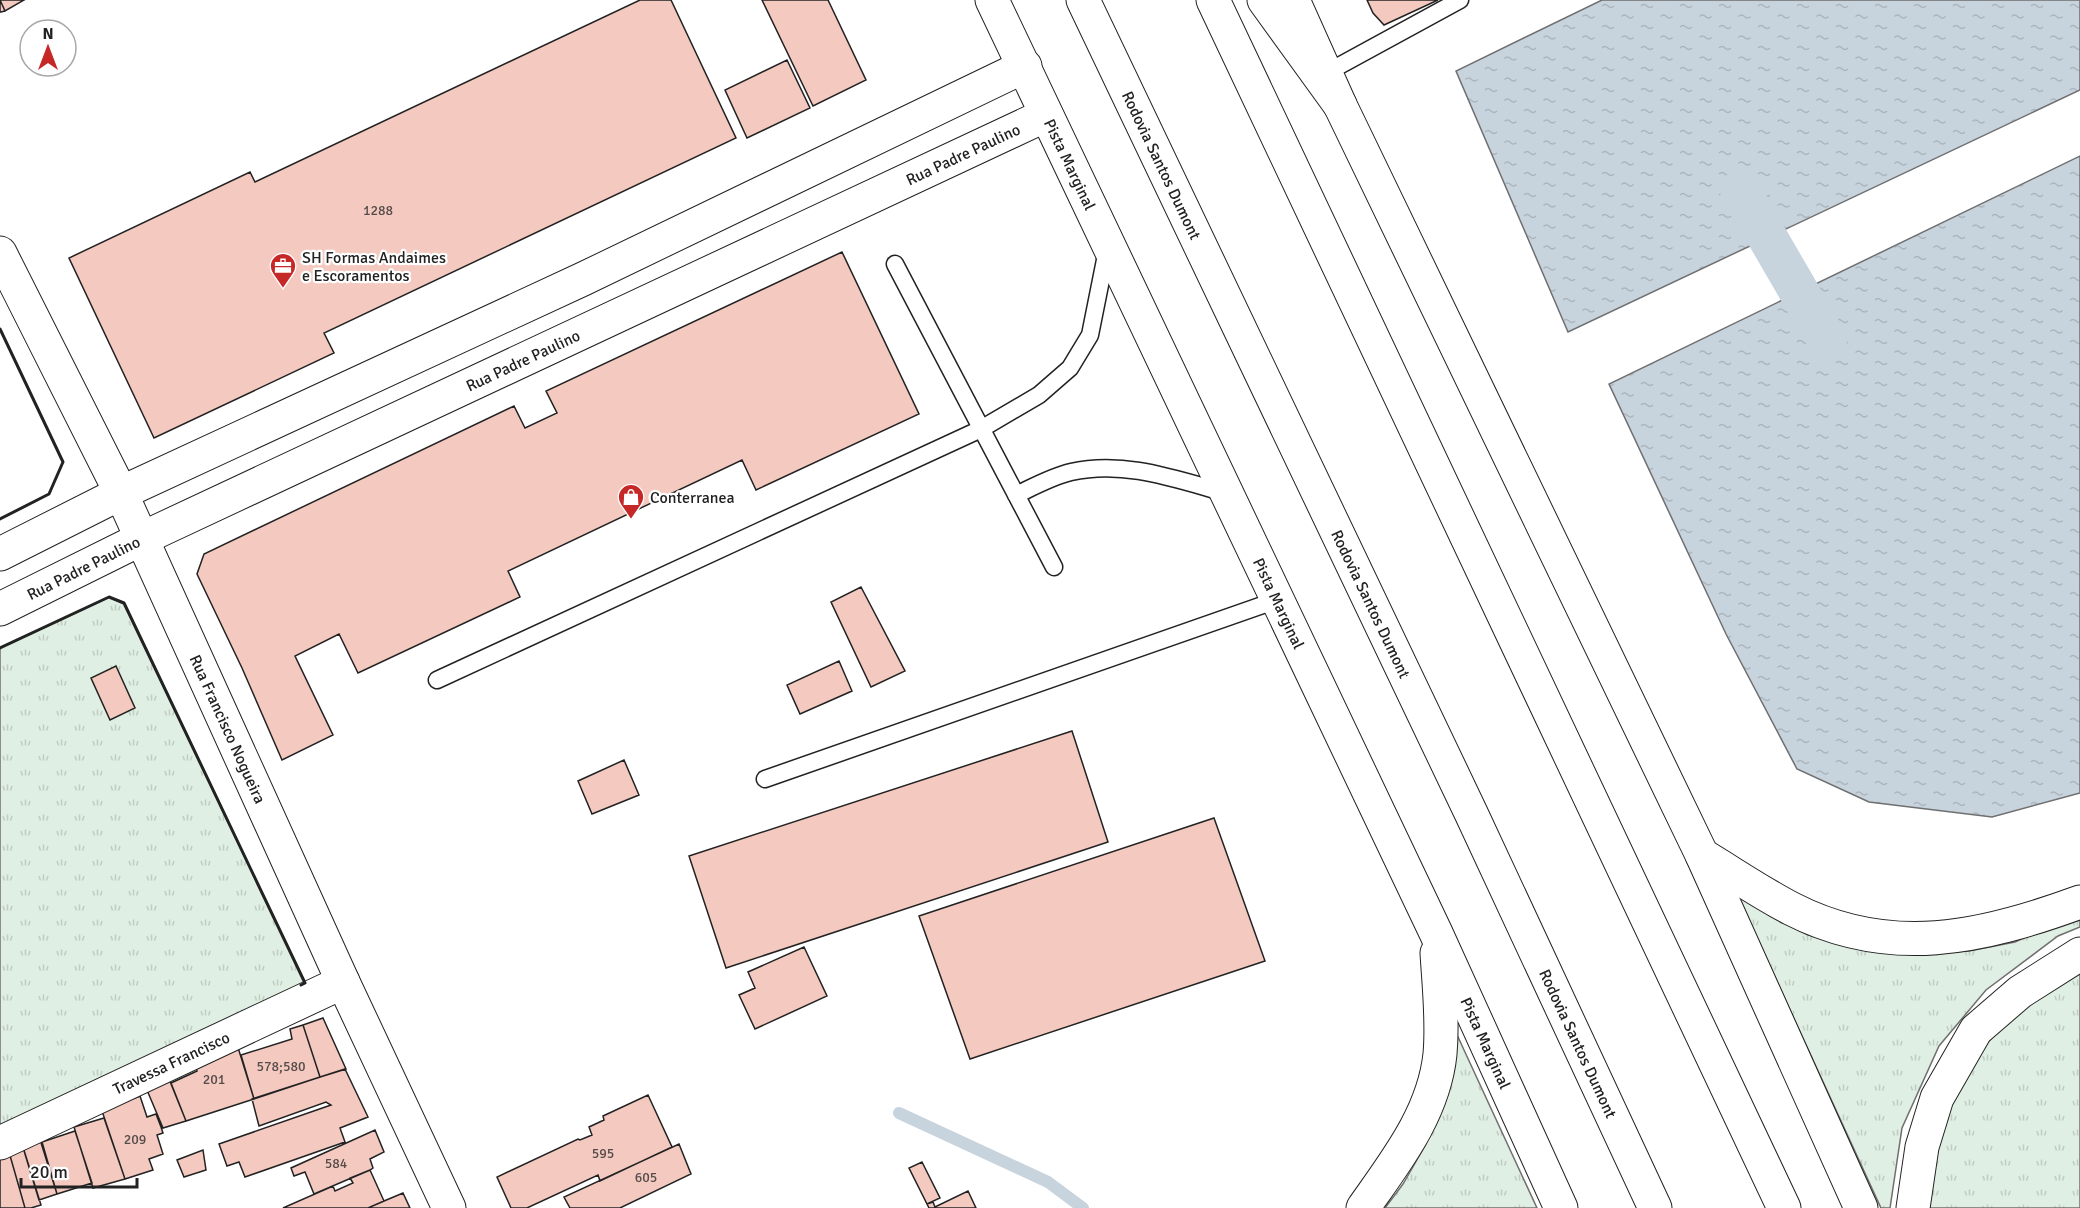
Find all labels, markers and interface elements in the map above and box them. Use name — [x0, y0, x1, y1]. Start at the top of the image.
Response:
north arrow — [18, 18, 78, 78]
text: N — [42, 24, 54, 44]
street label: Rodovia Santos Dumont — [1117, 88, 1205, 243]
street label: Pista Marginal — [1039, 116, 1100, 214]
street label: Rua Padre Paulino — [903, 120, 1024, 190]
house number: 1288 — [363, 202, 393, 219]
place label: SH Formas Andaimes e Escoramentos — [302, 248, 446, 286]
office icon: SH Formas Andaimes e Escoramentos — [268, 251, 298, 289]
street label: Rua Padre Paulino — [463, 326, 583, 396]
shop icon: Conterranea — [616, 482, 646, 520]
place label: Conterranea — [650, 488, 735, 508]
street label: Rodovia Santos Dumont — [1326, 527, 1414, 682]
street label: Rua Padre Paulino — [24, 532, 144, 605]
street label: Pista Marginal — [1248, 555, 1309, 653]
street label: Rua Francisco Nogueira — [185, 652, 270, 807]
street label: Rodovia Santos Dumont — [1534, 966, 1621, 1122]
street label: Pista Marginal — [1456, 994, 1515, 1093]
street label: Travessa Francisco — [110, 1028, 233, 1100]
house number: 578;580 — [256, 1058, 306, 1075]
house number: 201 — [203, 1071, 225, 1088]
house number: 209 — [124, 1131, 146, 1148]
house number: 595 — [592, 1145, 614, 1162]
scale bar — [21, 1151, 136, 1189]
house number: 584 — [325, 1155, 348, 1172]
text: 20 m — [30, 1161, 68, 1183]
house number: 605 — [635, 1169, 657, 1186]

